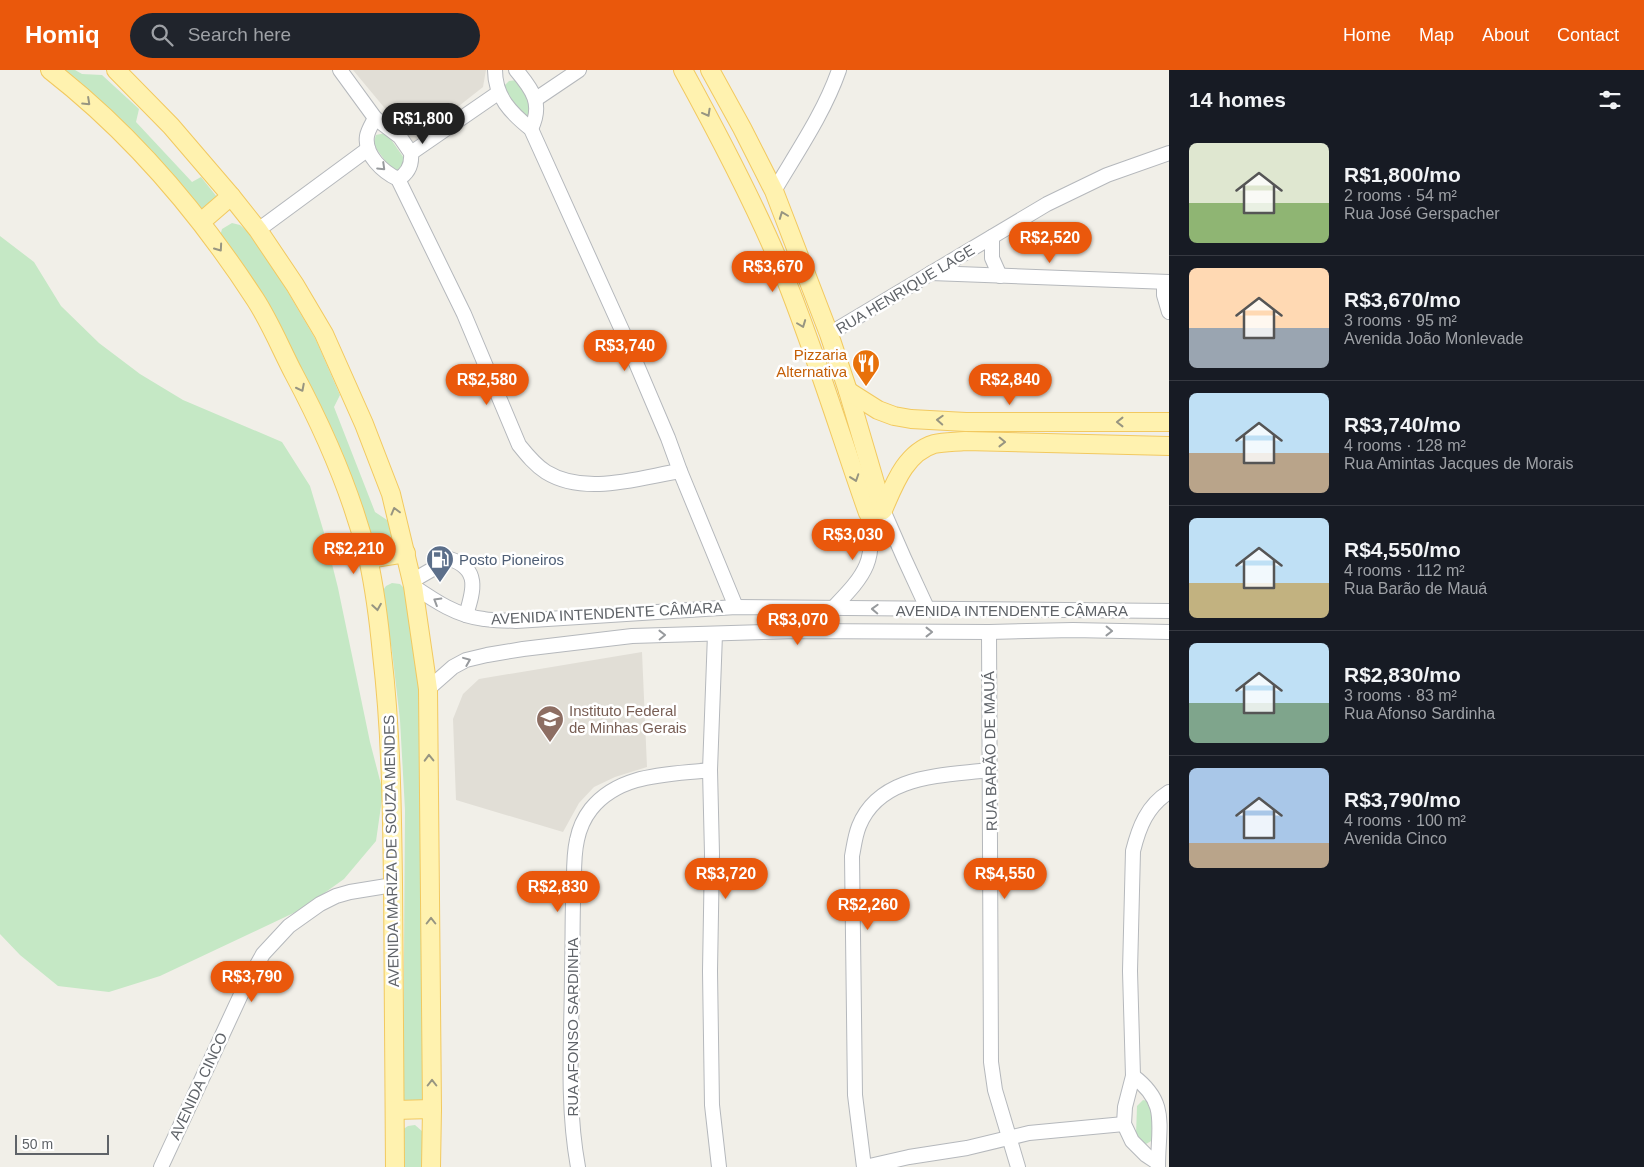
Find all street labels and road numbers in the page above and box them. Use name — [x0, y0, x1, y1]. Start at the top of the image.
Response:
street label: RUA HENRIQUE LAGE — [833, 241, 977, 337]
street label: AVENIDA INTENDENTE CÂMARA — [491, 598, 723, 628]
street label: AVENIDA INTENDENTE CÂMARA — [896, 602, 1128, 619]
street label: RUA BARÃO DE MAUÁ — [980, 671, 1000, 831]
street label: AVENIDA MARIZA DE SOUZA MENDES — [380, 715, 402, 987]
street label: RUA AFONSO SARDINHA — [564, 937, 581, 1117]
street label: AVENIDA CINCO — [166, 1030, 230, 1142]

